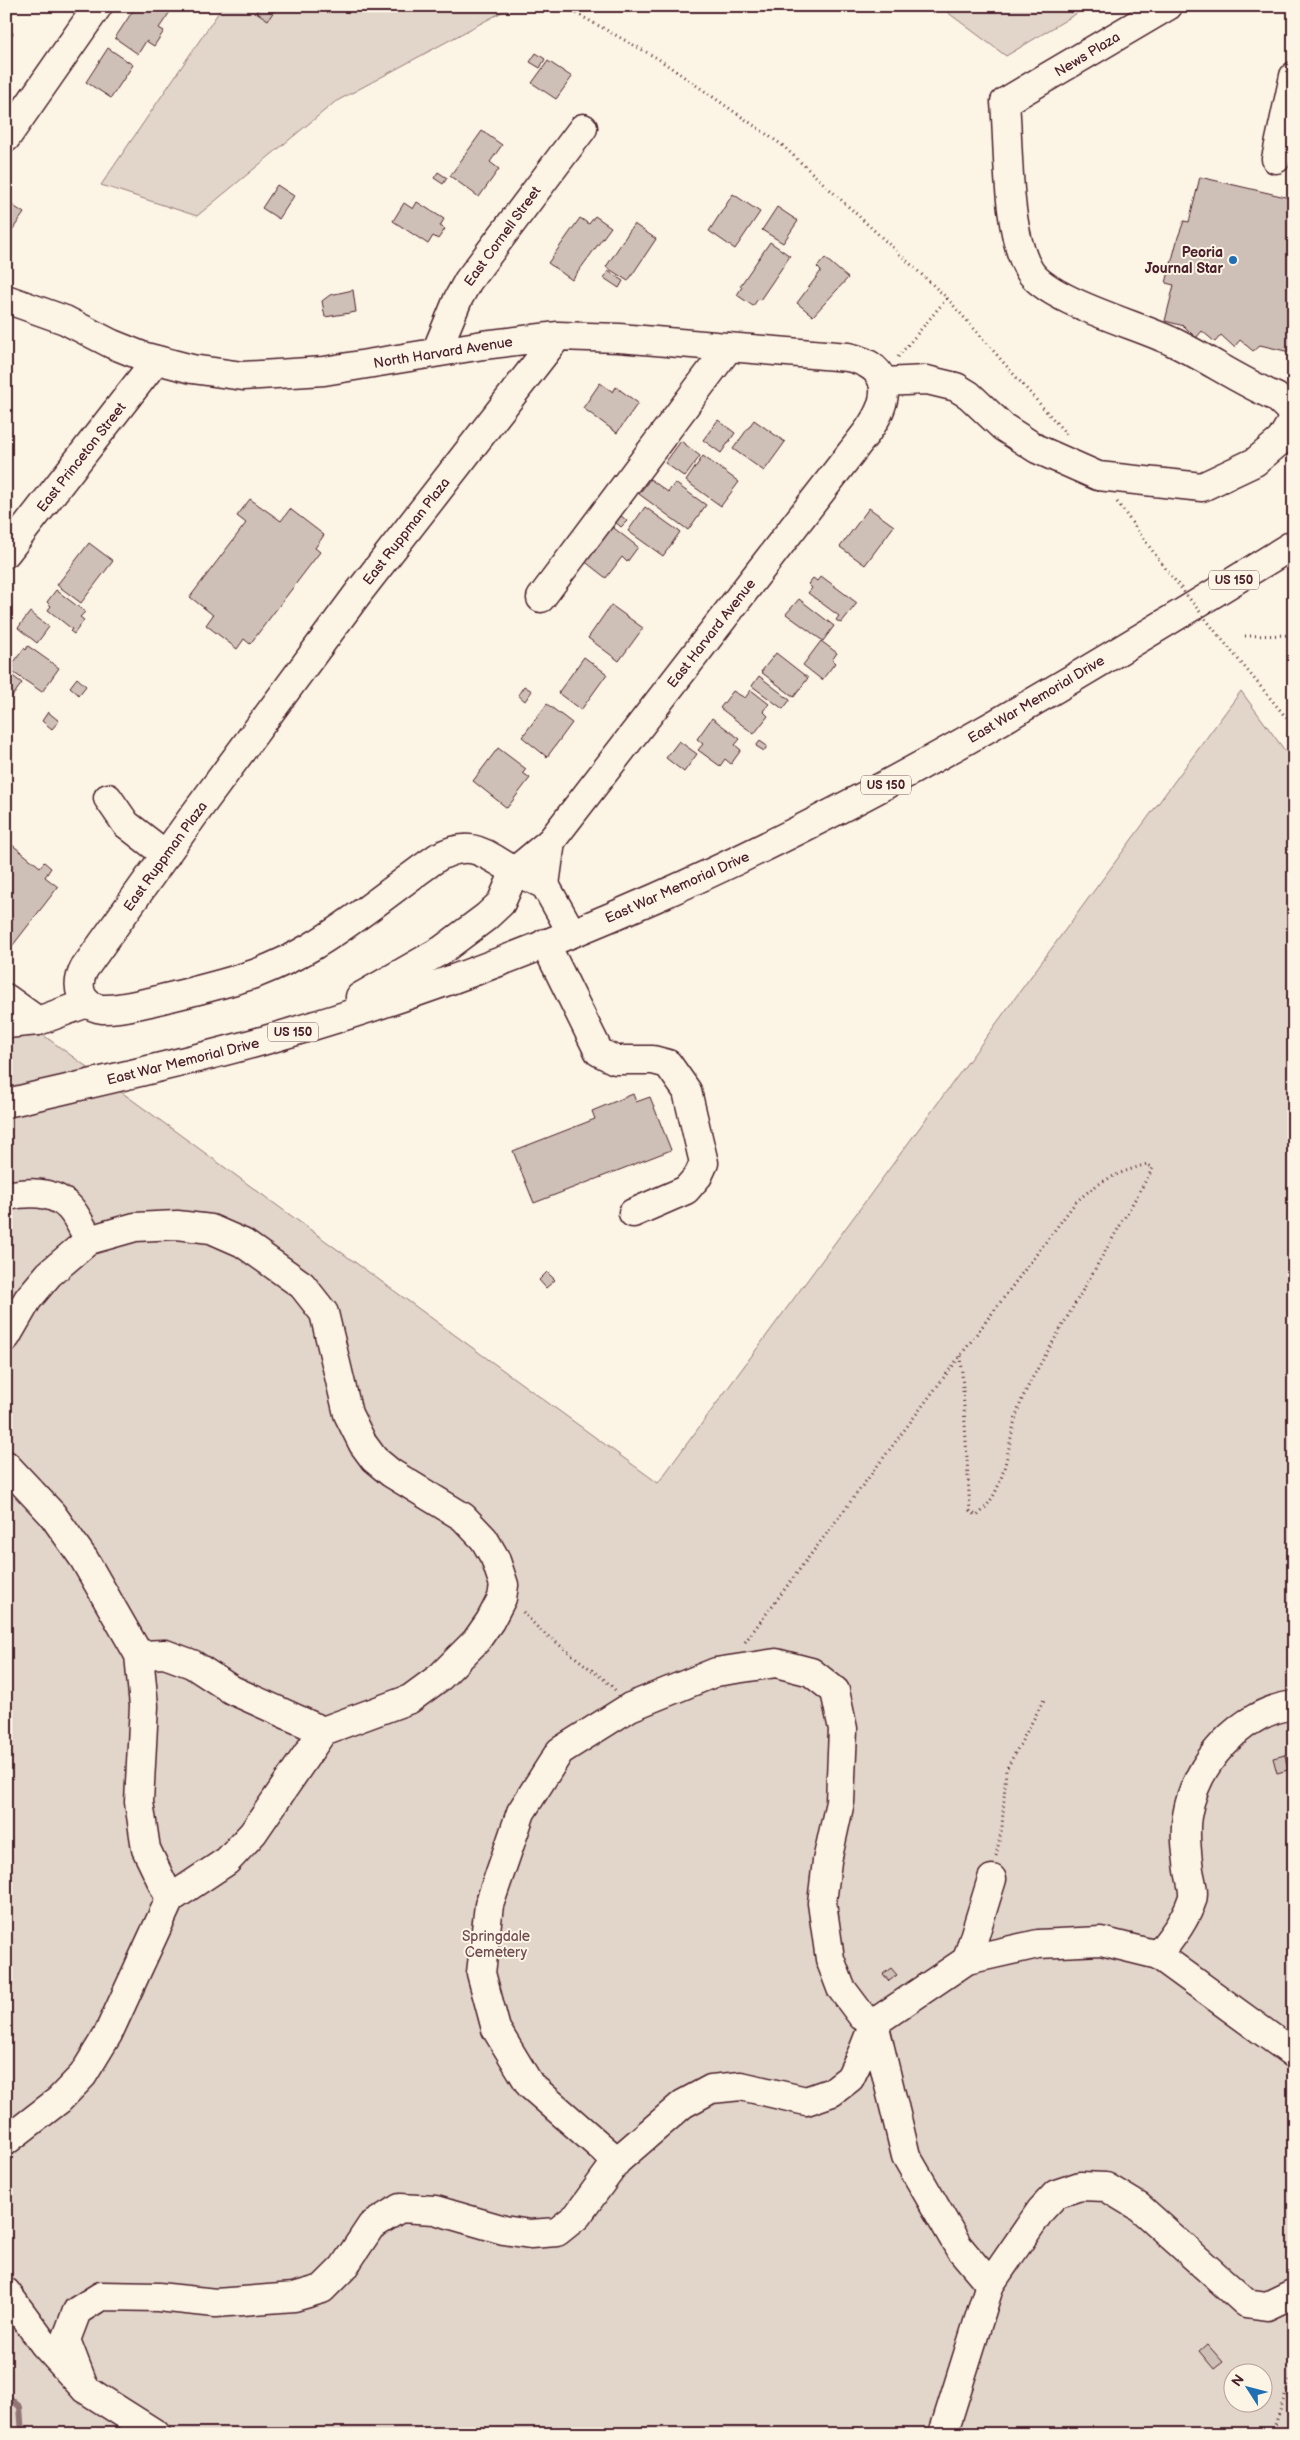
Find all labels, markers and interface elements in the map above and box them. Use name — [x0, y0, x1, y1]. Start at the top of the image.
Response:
street label: News Plaza — [1052, 28, 1123, 81]
street label: East Cornell Street — [460, 182, 545, 290]
place label: Peoria Journal Star — [1145, 244, 1223, 277]
marker: Peoria Journal Star — [1227, 254, 1239, 266]
street label: North Harvard Avenue — [372, 333, 514, 372]
street label: East Princeton Street — [33, 398, 130, 516]
street label: East Ruppman Plaza — [359, 474, 454, 588]
road number: US 150 — [1209, 570, 1259, 590]
street label: East Harvard Avenue — [664, 576, 759, 691]
street label: East War Memorial Drive — [965, 652, 1108, 747]
road number: US 150 — [861, 776, 911, 794]
street label: East Ruppman Plaza — [120, 798, 211, 914]
street label: East War Memorial Drive — [602, 848, 752, 927]
road number: US 150 — [268, 1022, 318, 1042]
street label: East War Memorial Drive — [105, 1034, 261, 1089]
park label: Springdale Cemetery — [462, 1928, 530, 1961]
north arrow — [1222, 2362, 1272, 2412]
text: N — [1228, 2371, 1248, 2390]

